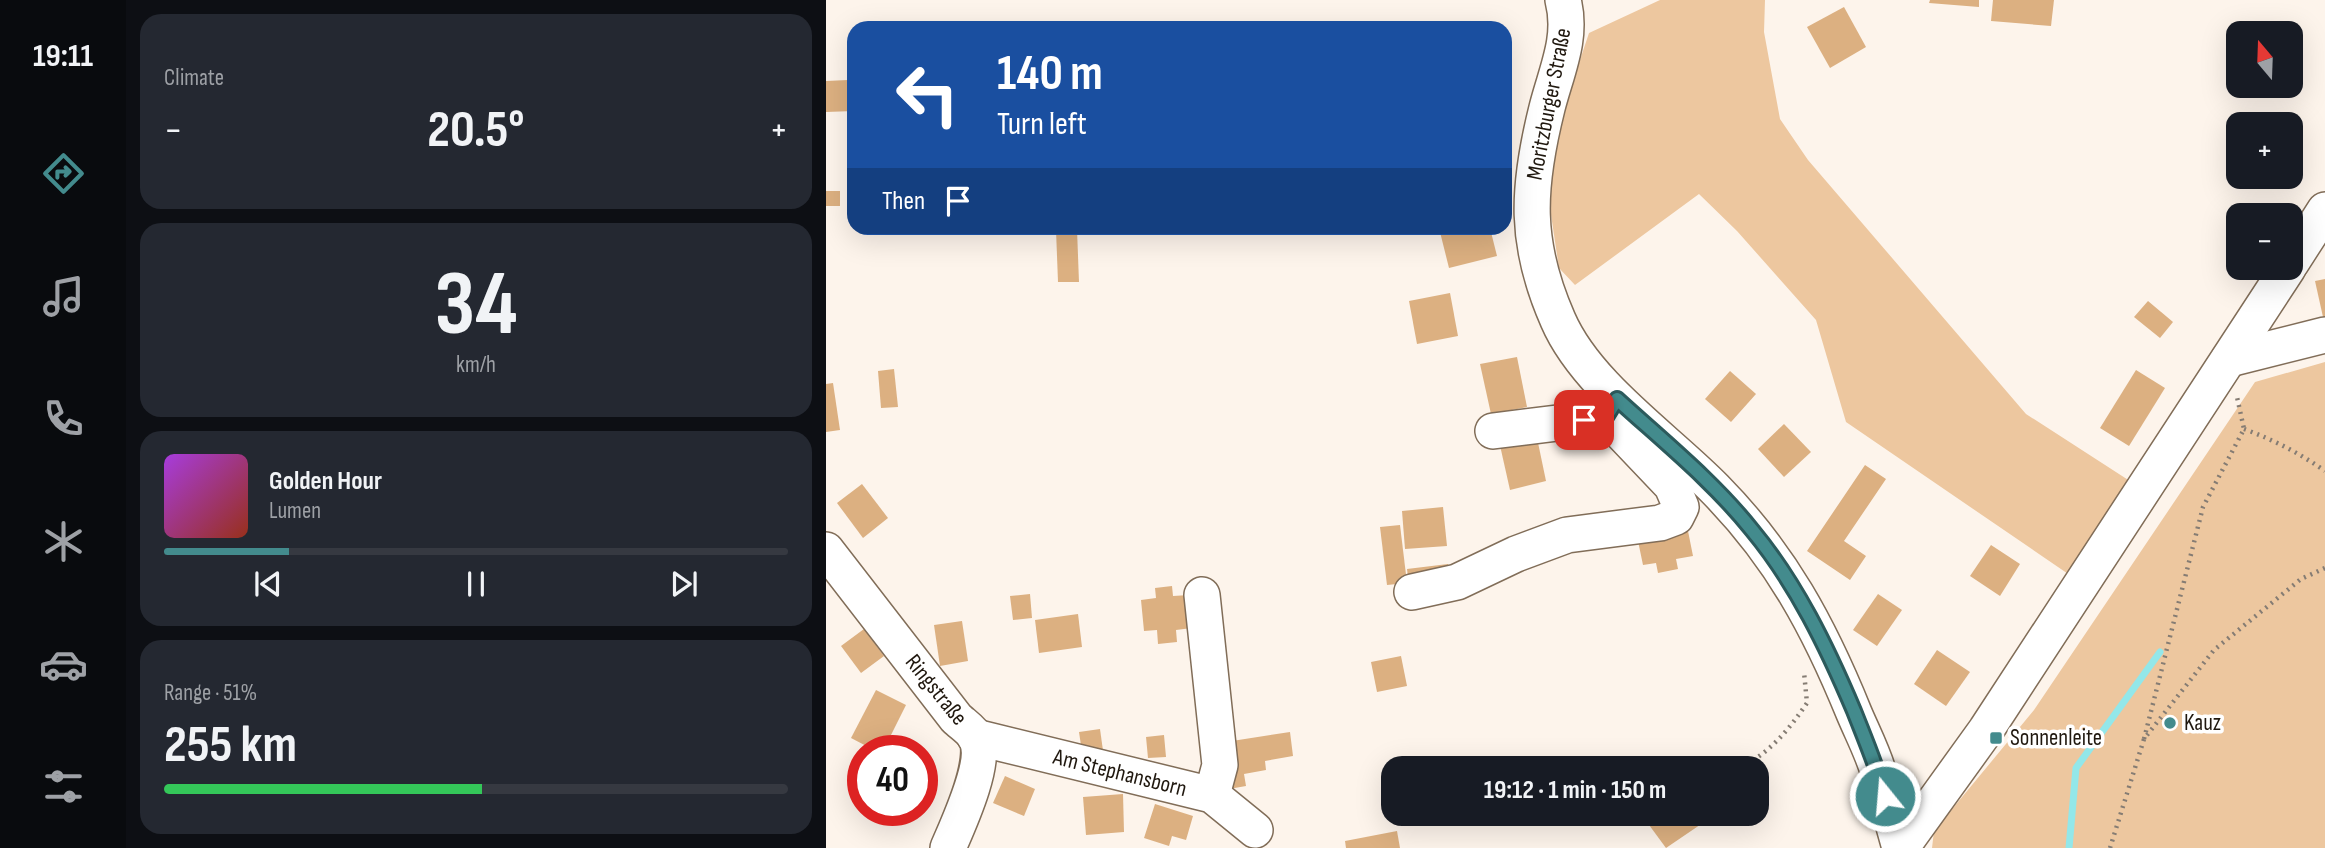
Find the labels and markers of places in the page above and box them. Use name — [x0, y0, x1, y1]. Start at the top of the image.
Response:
pin — [1554, 390, 1614, 450]
place label: Kauz — [2184, 709, 2221, 737]
marker: Kauz — [2162, 715, 2178, 731]
place label: Sonnenleite — [2010, 724, 2102, 752]
marker: Sonnenleite — [1988, 730, 2004, 746]

